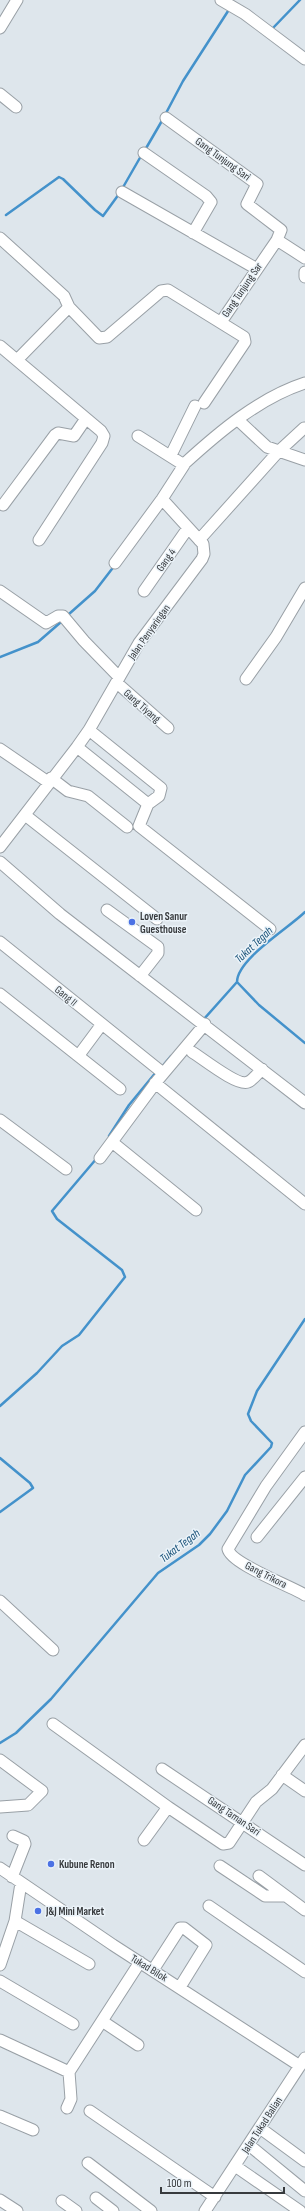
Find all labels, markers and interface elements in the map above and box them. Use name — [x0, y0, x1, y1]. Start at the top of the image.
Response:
street label: Gang Tunjung Sari — [193, 135, 253, 183]
street label: Gang Tunjung Sar — [219, 260, 265, 320]
street label: Gang 4 — [153, 546, 179, 574]
street label: Jalan Penyaringan — [125, 602, 173, 663]
street label: Gang Tiyang — [121, 687, 163, 726]
place label: Loven Sanur Guesthouse — [140, 910, 188, 936]
marker: Loven Sanur Guesthouse — [127, 917, 137, 927]
water label: Tukat Tegah — [232, 924, 276, 966]
street label: Gang II — [52, 983, 80, 1009]
water label: Tukat Tegah — [157, 1526, 203, 1566]
street label: Gang Trikora — [243, 1559, 289, 1591]
street label: Gang Taman Sari — [205, 1794, 263, 1838]
place label: Kubune Renon — [59, 1858, 115, 1871]
marker: Kubune Renon — [46, 1859, 56, 1869]
place label: J&J Mini Market — [45, 1905, 105, 1918]
marker: J&J Mini Market — [33, 1906, 43, 1916]
street label: Tukad Bilok — [128, 1952, 170, 1985]
street label: Jalan Tukad Balian — [238, 2094, 285, 2157]
scale bar — [161, 2169, 284, 2195]
text: 100 m — [167, 2176, 192, 2191]

